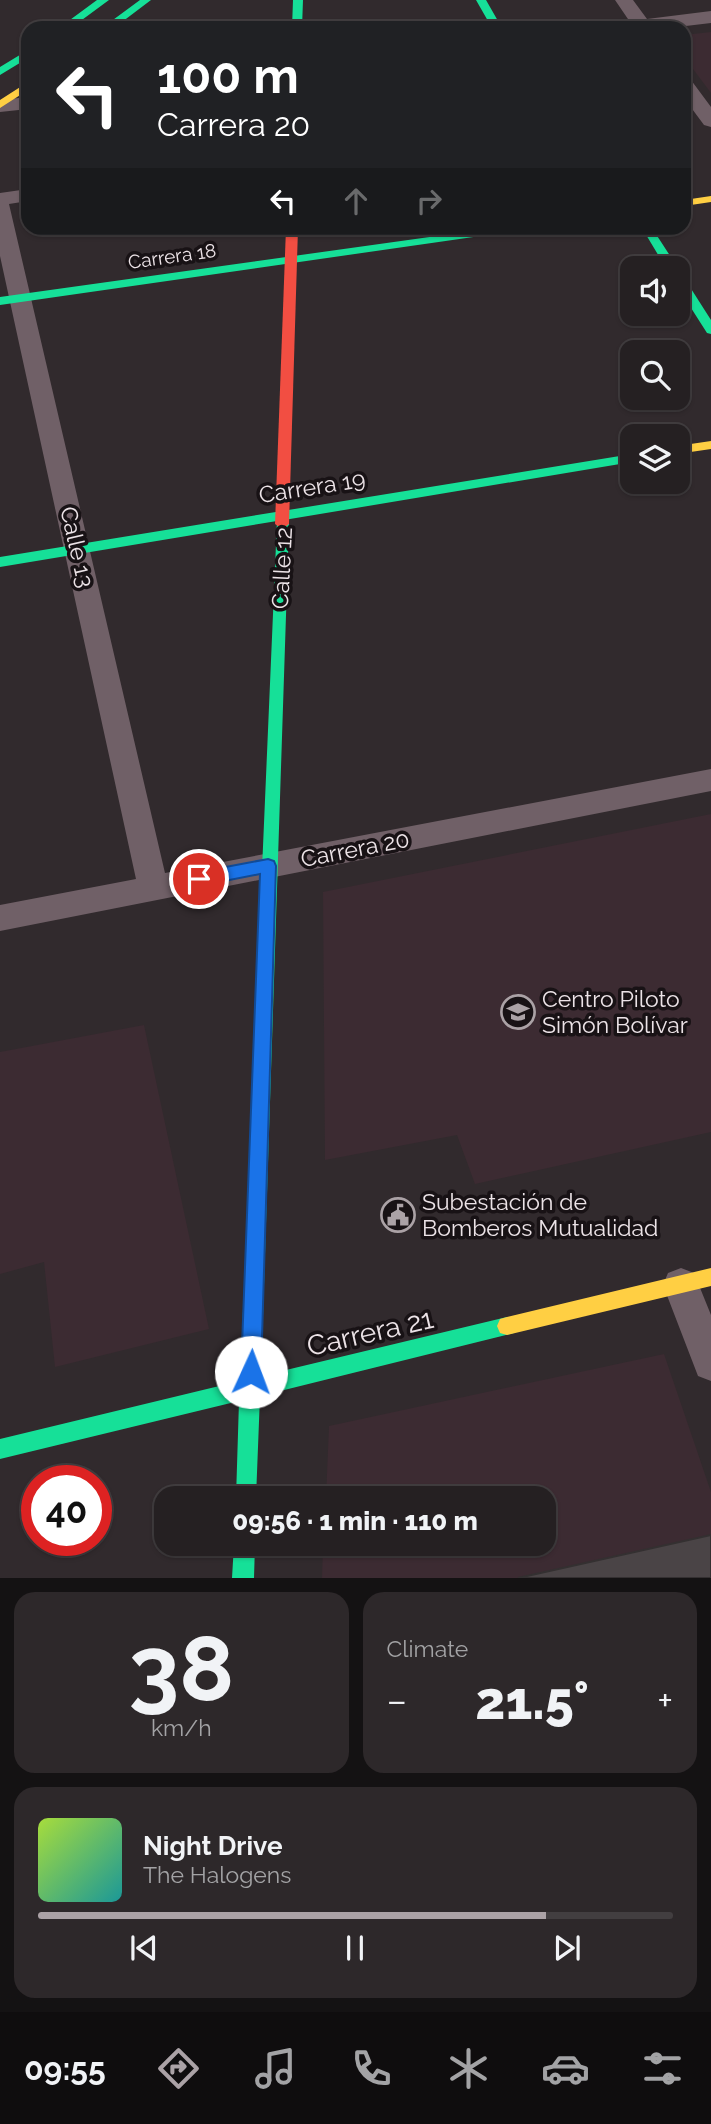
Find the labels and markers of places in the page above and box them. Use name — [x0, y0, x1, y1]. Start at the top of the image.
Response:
pin — [169, 849, 229, 909]
place label: Centro Piloto Simón Bolívar — [542, 985, 688, 1038]
school or university icon: Centro Piloto Simón Bolívar — [499, 993, 537, 1031]
place label: Subestación de Bomberos Mutualidad — [422, 1188, 658, 1241]
public building icon: Subestación de Bomberos Mutualidad — [379, 1196, 417, 1234]

